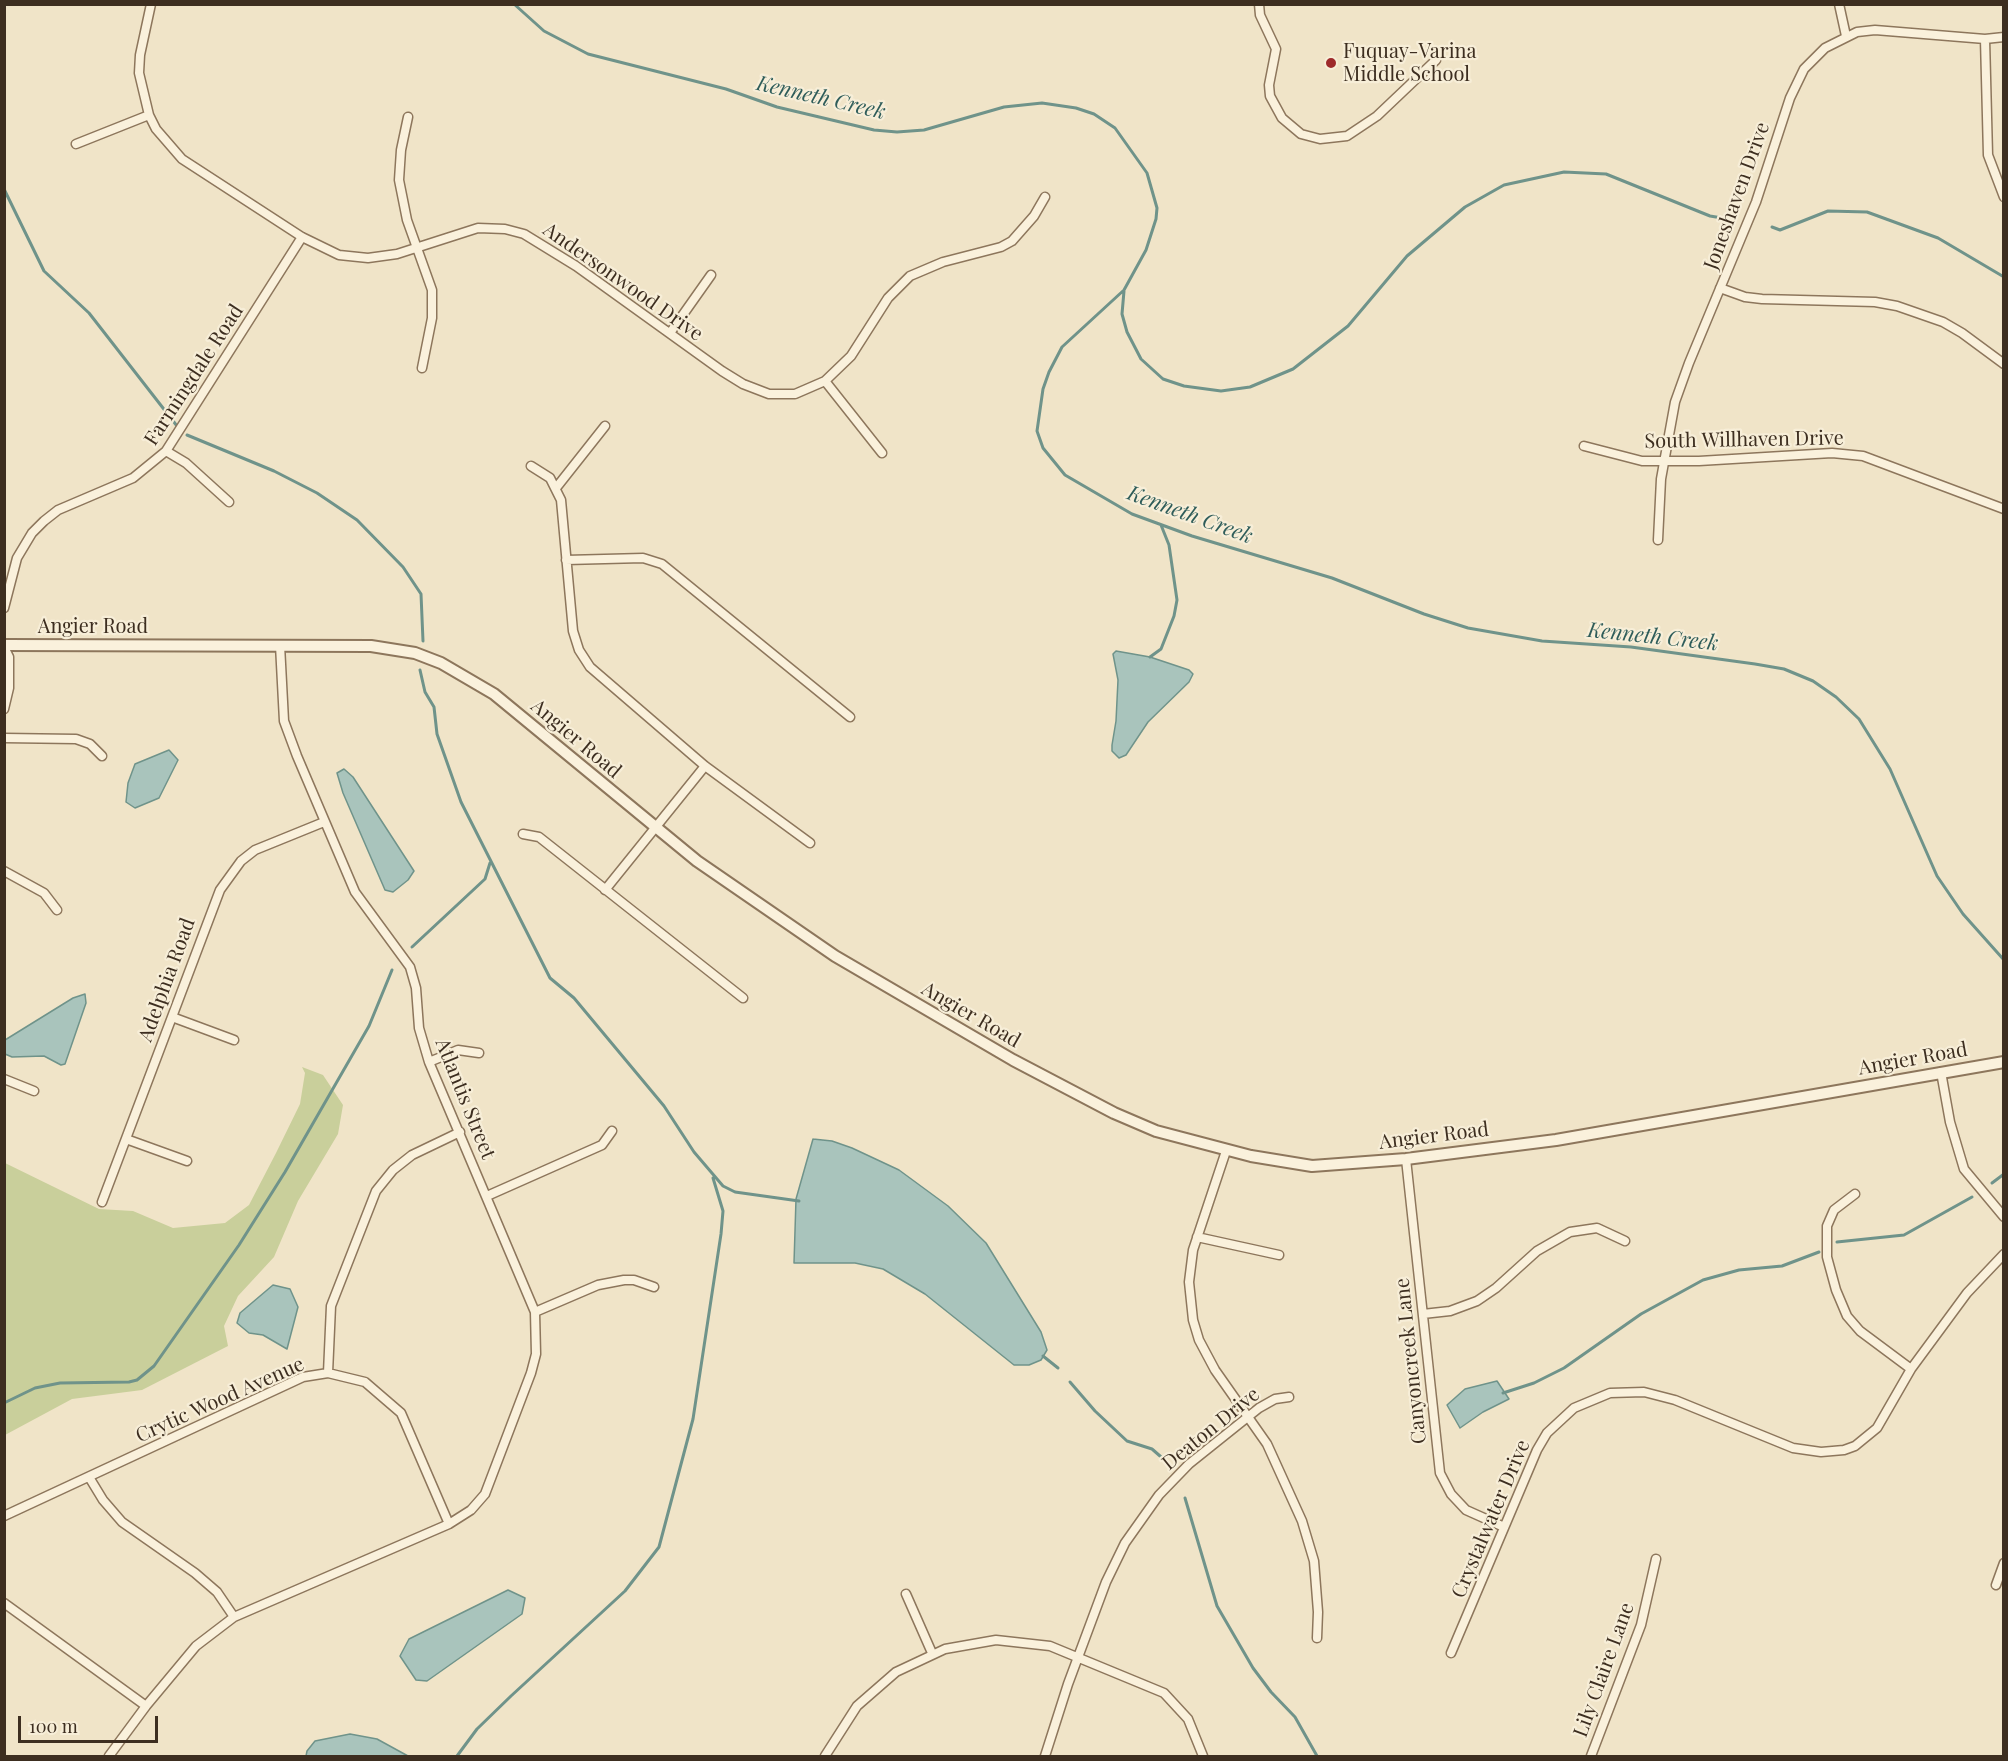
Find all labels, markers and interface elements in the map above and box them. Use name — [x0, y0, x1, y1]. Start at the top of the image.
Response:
place label: Fuquay-Varina Middle School — [1343, 40, 1476, 87]
marker: Fuquay-Varina Middle School — [1324, 56, 1338, 70]
water label: Kenneth Creek — [754, 71, 888, 125]
street label: Joneshaven Drive — [1699, 119, 1775, 273]
street label: Andersonwood Drive — [538, 218, 708, 346]
street label: Farmingdale Road — [139, 300, 249, 450]
street label: South Willhaven Drive — [1644, 426, 1844, 454]
water label: Kenneth Creek — [1124, 481, 1256, 549]
street label: Angier Road — [38, 615, 148, 639]
water label: Kenneth Creek — [1586, 618, 1720, 656]
street label: Angier Road — [526, 694, 626, 784]
street label: Adelphia Road — [134, 915, 200, 1045]
street label: Angier Road — [917, 977, 1025, 1053]
street label: Atlantis Street — [430, 1035, 500, 1163]
street label: Angier Road — [1857, 1038, 1969, 1080]
street label: Angier Road — [1378, 1117, 1490, 1155]
street label: Canyoncreek Lane — [1390, 1277, 1432, 1445]
street label: Crytic Wood Avenue — [132, 1352, 308, 1448]
street label: Deaton Drive — [1157, 1382, 1265, 1476]
street label: Crystalwater Drive — [1447, 1436, 1535, 1602]
street label: Lily Claire Lane — [1569, 1600, 1639, 1740]
scale bar — [21, 1704, 160, 1742]
text: 100 m — [29, 1714, 78, 1738]

